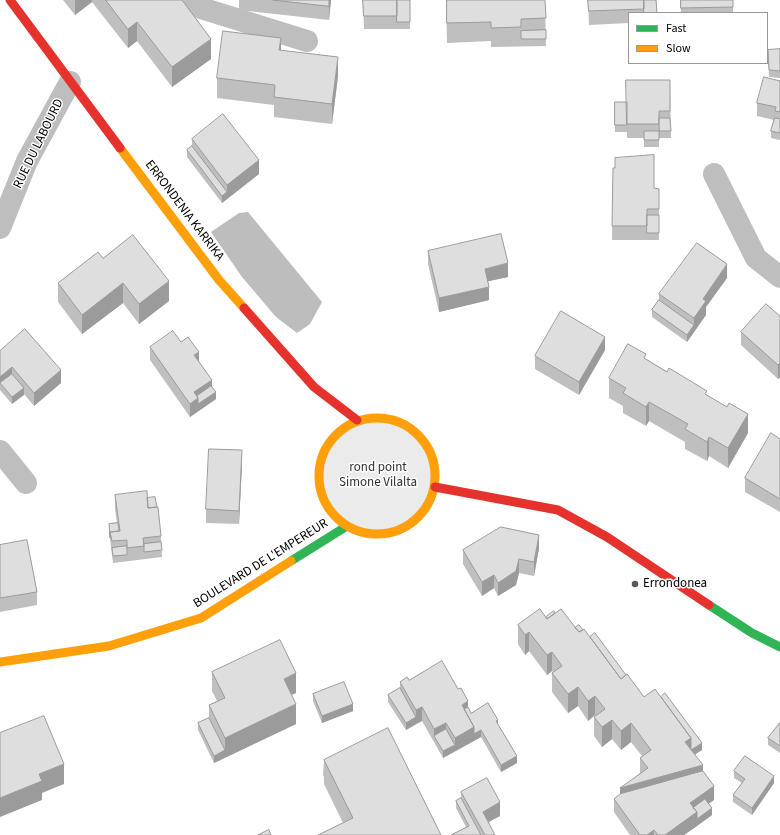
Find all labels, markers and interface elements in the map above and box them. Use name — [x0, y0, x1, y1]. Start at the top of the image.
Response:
legend — [628, 12, 768, 64]
text: Fast — [666, 20, 686, 37]
text: Slow — [666, 40, 691, 57]
street label: RUE DU LABOURD — [11, 97, 67, 191]
street label: ERRONDENIA KARRIKA — [141, 158, 227, 264]
park label: rond point Simone Vilalta — [339, 460, 417, 491]
street label: BOULEVARD DE L'EMPEREUR — [191, 516, 331, 612]
place label: Errondonea — [643, 576, 707, 592]
marker: Errondonea — [630, 579, 640, 589]

